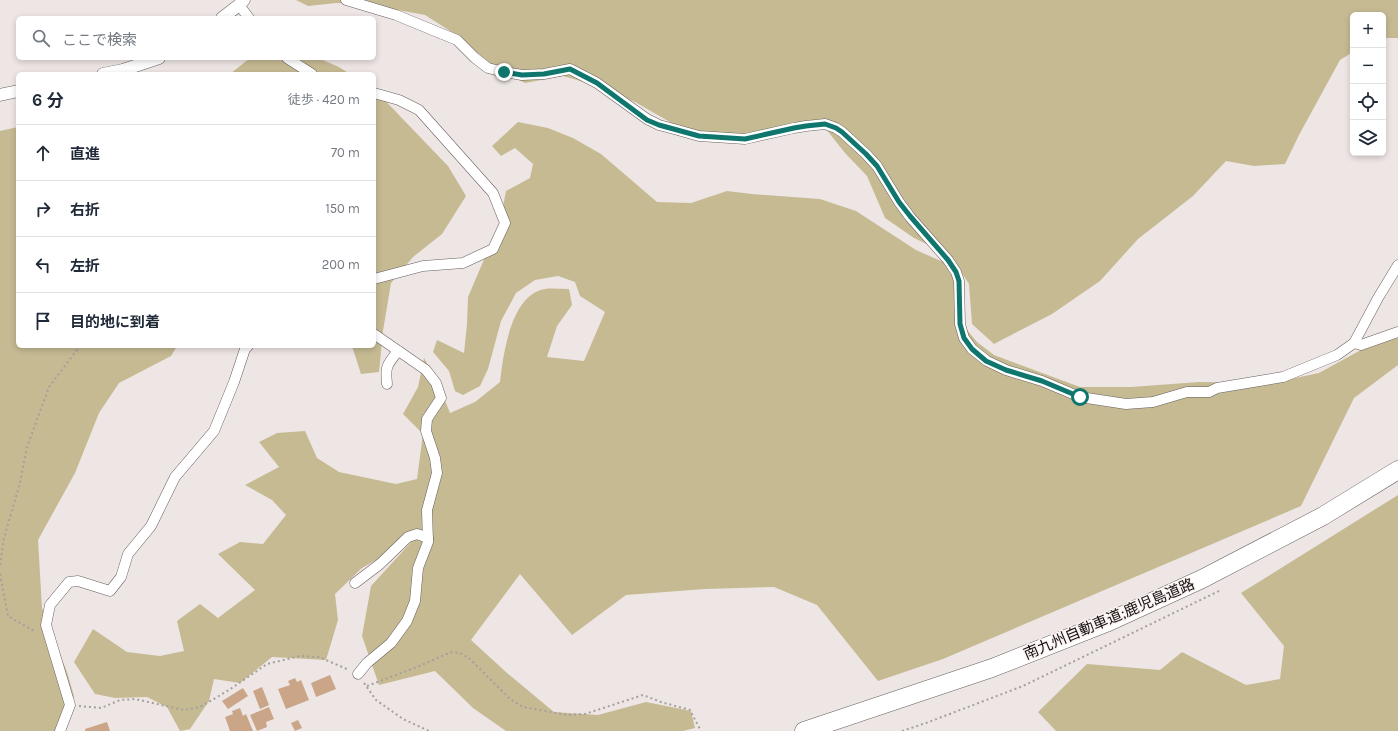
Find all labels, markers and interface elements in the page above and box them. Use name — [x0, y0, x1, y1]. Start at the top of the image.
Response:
map controls — [1350, 12, 1386, 156]
button: + — [1350, 12, 1386, 48]
search box — [16, 16, 376, 60]
icon: search — [30, 27, 52, 49]
text: ここで検索 — [62, 31, 137, 49]
button: − — [1350, 48, 1386, 84]
route end — [495, 63, 513, 81]
button: locate — [1350, 84, 1386, 120]
text: 6 分 — [32, 90, 64, 110]
text: 徒歩 · 420 m — [288, 92, 360, 107]
button: layers — [1350, 120, 1386, 156]
icon: ahead — [32, 142, 54, 164]
text: 直進 — [70, 145, 100, 163]
text: 70 m — [331, 145, 360, 160]
icon: right — [32, 198, 54, 220]
text: 右折 — [70, 201, 100, 219]
text: 150 m — [325, 201, 360, 216]
icon: left — [32, 254, 54, 276]
text: 左折 — [70, 257, 100, 275]
text: 200 m — [322, 257, 360, 272]
icon: arrive — [32, 310, 54, 332]
text: 目的地に到着 — [70, 313, 160, 331]
route start — [1071, 388, 1089, 406]
street label: 南九州自動車道;鹿児島道路 — [1021, 575, 1197, 663]

